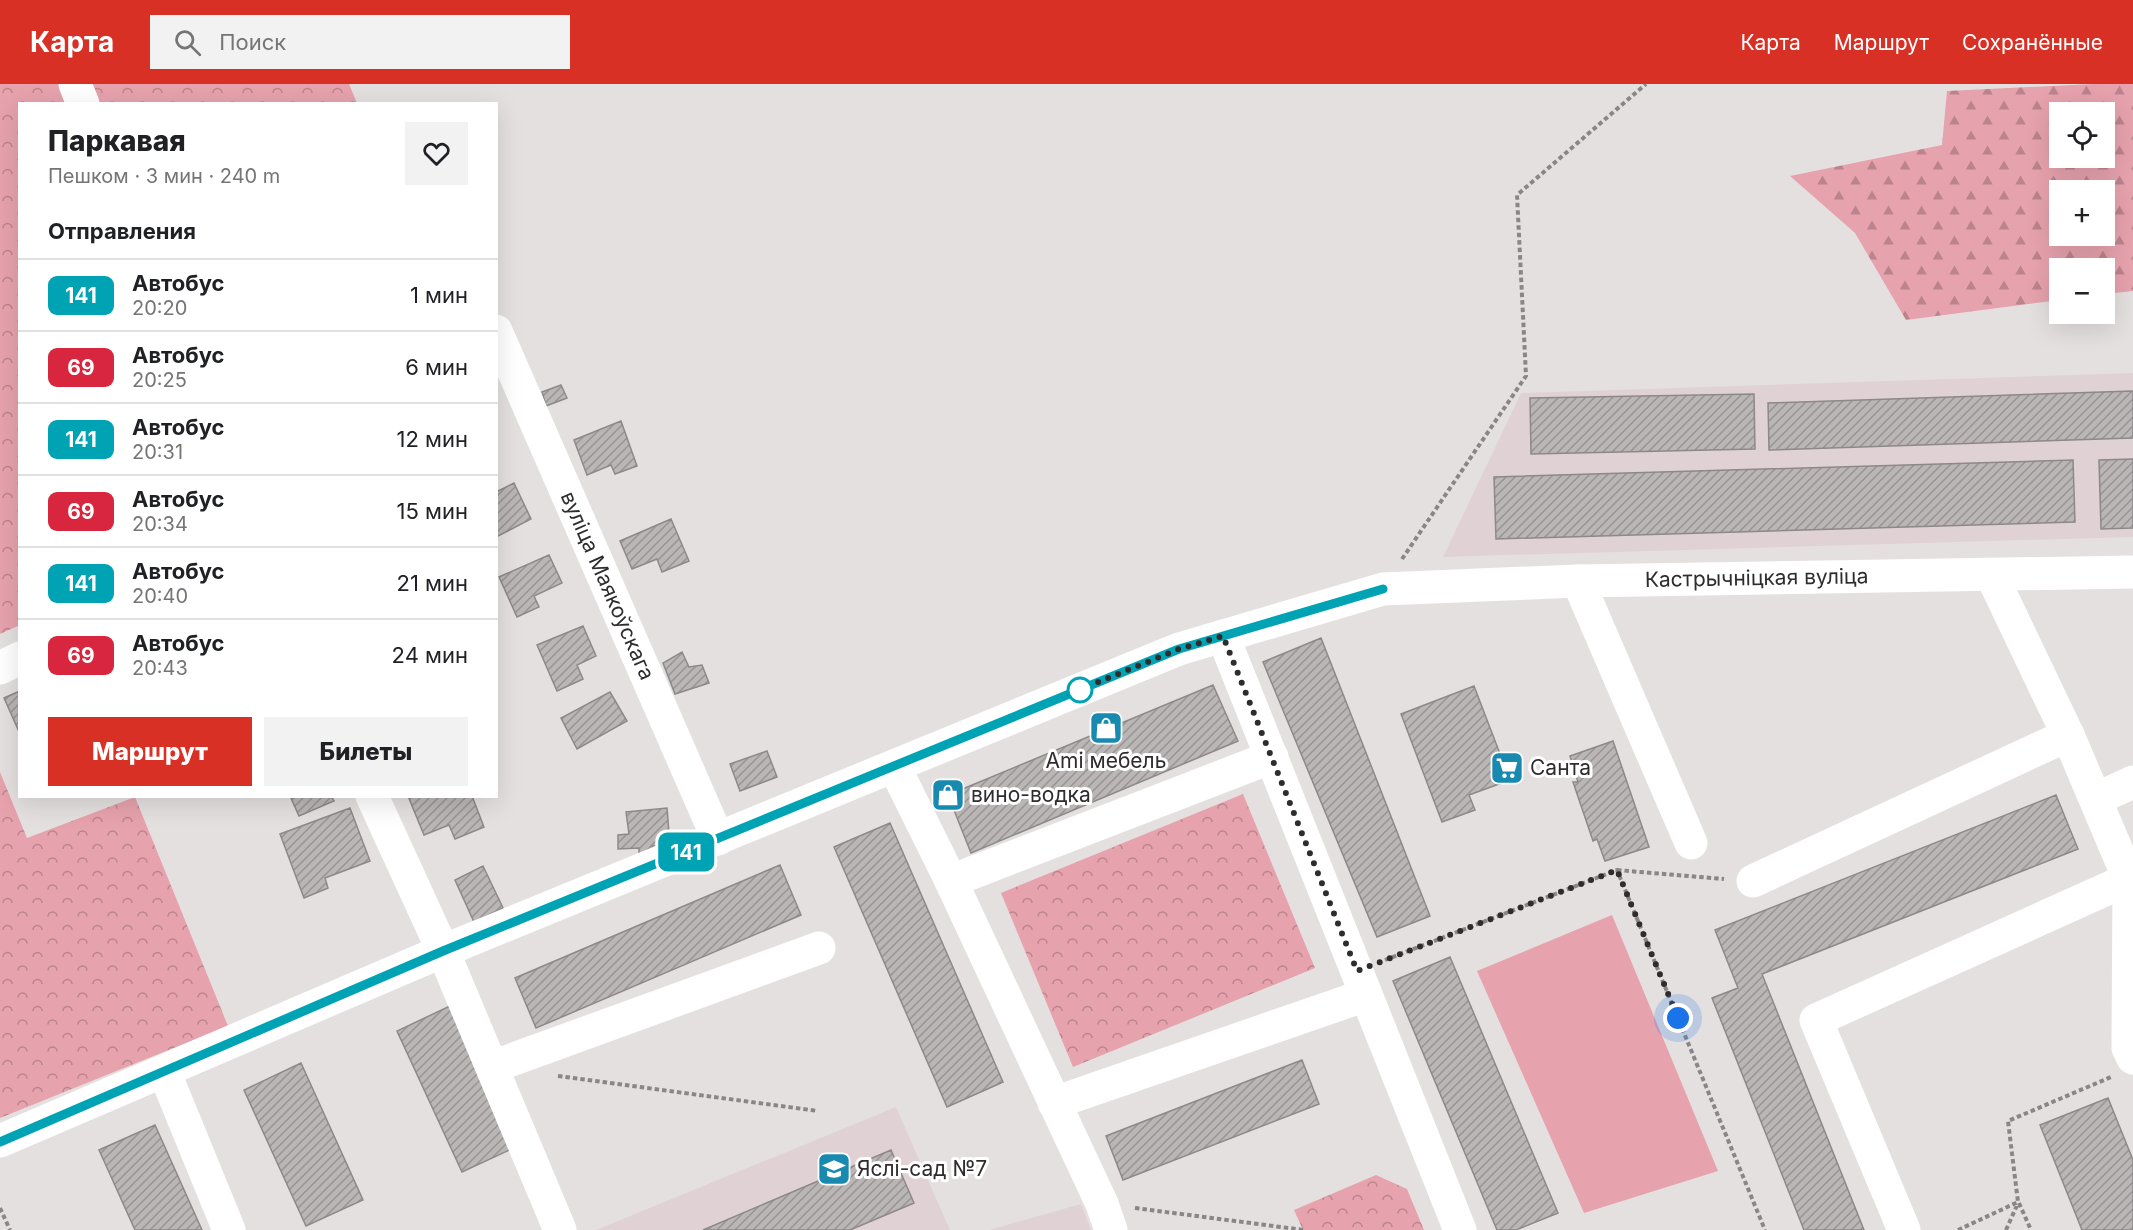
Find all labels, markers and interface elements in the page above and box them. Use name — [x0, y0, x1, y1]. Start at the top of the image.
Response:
search box — [150, 15, 570, 69]
text: Карта — [30, 25, 114, 59]
icon: search — [171, 26, 204, 59]
text: Поиск — [219, 29, 286, 55]
text: Карта — [1740, 30, 1801, 55]
text: Маршрут — [1834, 30, 1929, 55]
text: Сохранённые — [1962, 30, 2103, 55]
map controls — [2049, 102, 2115, 324]
button: locate — [2049, 102, 2115, 168]
button: heart — [405, 122, 468, 185]
text: Паркавая — [48, 124, 186, 158]
text: Пешком · 3 мин · 240 m — [48, 164, 280, 188]
button: + — [2049, 180, 2115, 246]
text: Отправления — [48, 218, 196, 244]
button: − — [2049, 258, 2115, 324]
text: Автобус — [132, 270, 225, 296]
text: 1 мин — [410, 282, 468, 308]
text: 141 — [65, 283, 97, 308]
text: 20:20 — [132, 296, 187, 320]
text: Автобус — [132, 342, 225, 368]
text: 6 мин — [405, 354, 468, 380]
text: 69 — [67, 355, 95, 380]
text: 20:25 — [132, 368, 187, 392]
text: Автобус — [132, 414, 225, 440]
text: 12 мин — [396, 426, 468, 452]
text: 141 — [65, 427, 97, 452]
text: 20:31 — [132, 440, 183, 464]
text: Автобус — [132, 486, 225, 512]
street label: вуліца Маякоўскага — [556, 487, 660, 684]
text: 15 мин — [397, 498, 468, 524]
text: 69 — [67, 499, 95, 524]
text: 20:34 — [132, 512, 188, 536]
text: Автобус — [132, 558, 225, 584]
street label: Кастрычніцкая вуліца — [1645, 563, 1869, 592]
text: 21 мин — [396, 570, 468, 596]
text: 141 — [65, 571, 97, 596]
text: 20:40 — [132, 584, 188, 608]
text: Автобус — [132, 630, 225, 656]
text: 24 мин — [392, 642, 468, 668]
text: 69 — [67, 643, 95, 668]
text: 20:43 — [132, 656, 188, 680]
unlabelled marker — [1067, 677, 1093, 703]
shop icon: Ami мебель — [1088, 710, 1124, 746]
button: Маршрут — [48, 717, 252, 786]
button: Билеты — [264, 717, 468, 786]
place label: Ami мебель — [1046, 748, 1166, 773]
supermarket icon: Санта — [1489, 750, 1525, 786]
place label: Санта — [1530, 755, 1591, 780]
shop icon: вино-водка — [930, 777, 966, 813]
place label: вино-водка — [971, 782, 1091, 807]
line badge: 141 — [652, 832, 720, 872]
text: 141 — [670, 840, 702, 865]
your location — [1663, 1003, 1693, 1033]
school or university icon: Яслі-сад №7 — [816, 1151, 852, 1187]
place label: Яслі-сад №7 — [857, 1156, 987, 1181]

